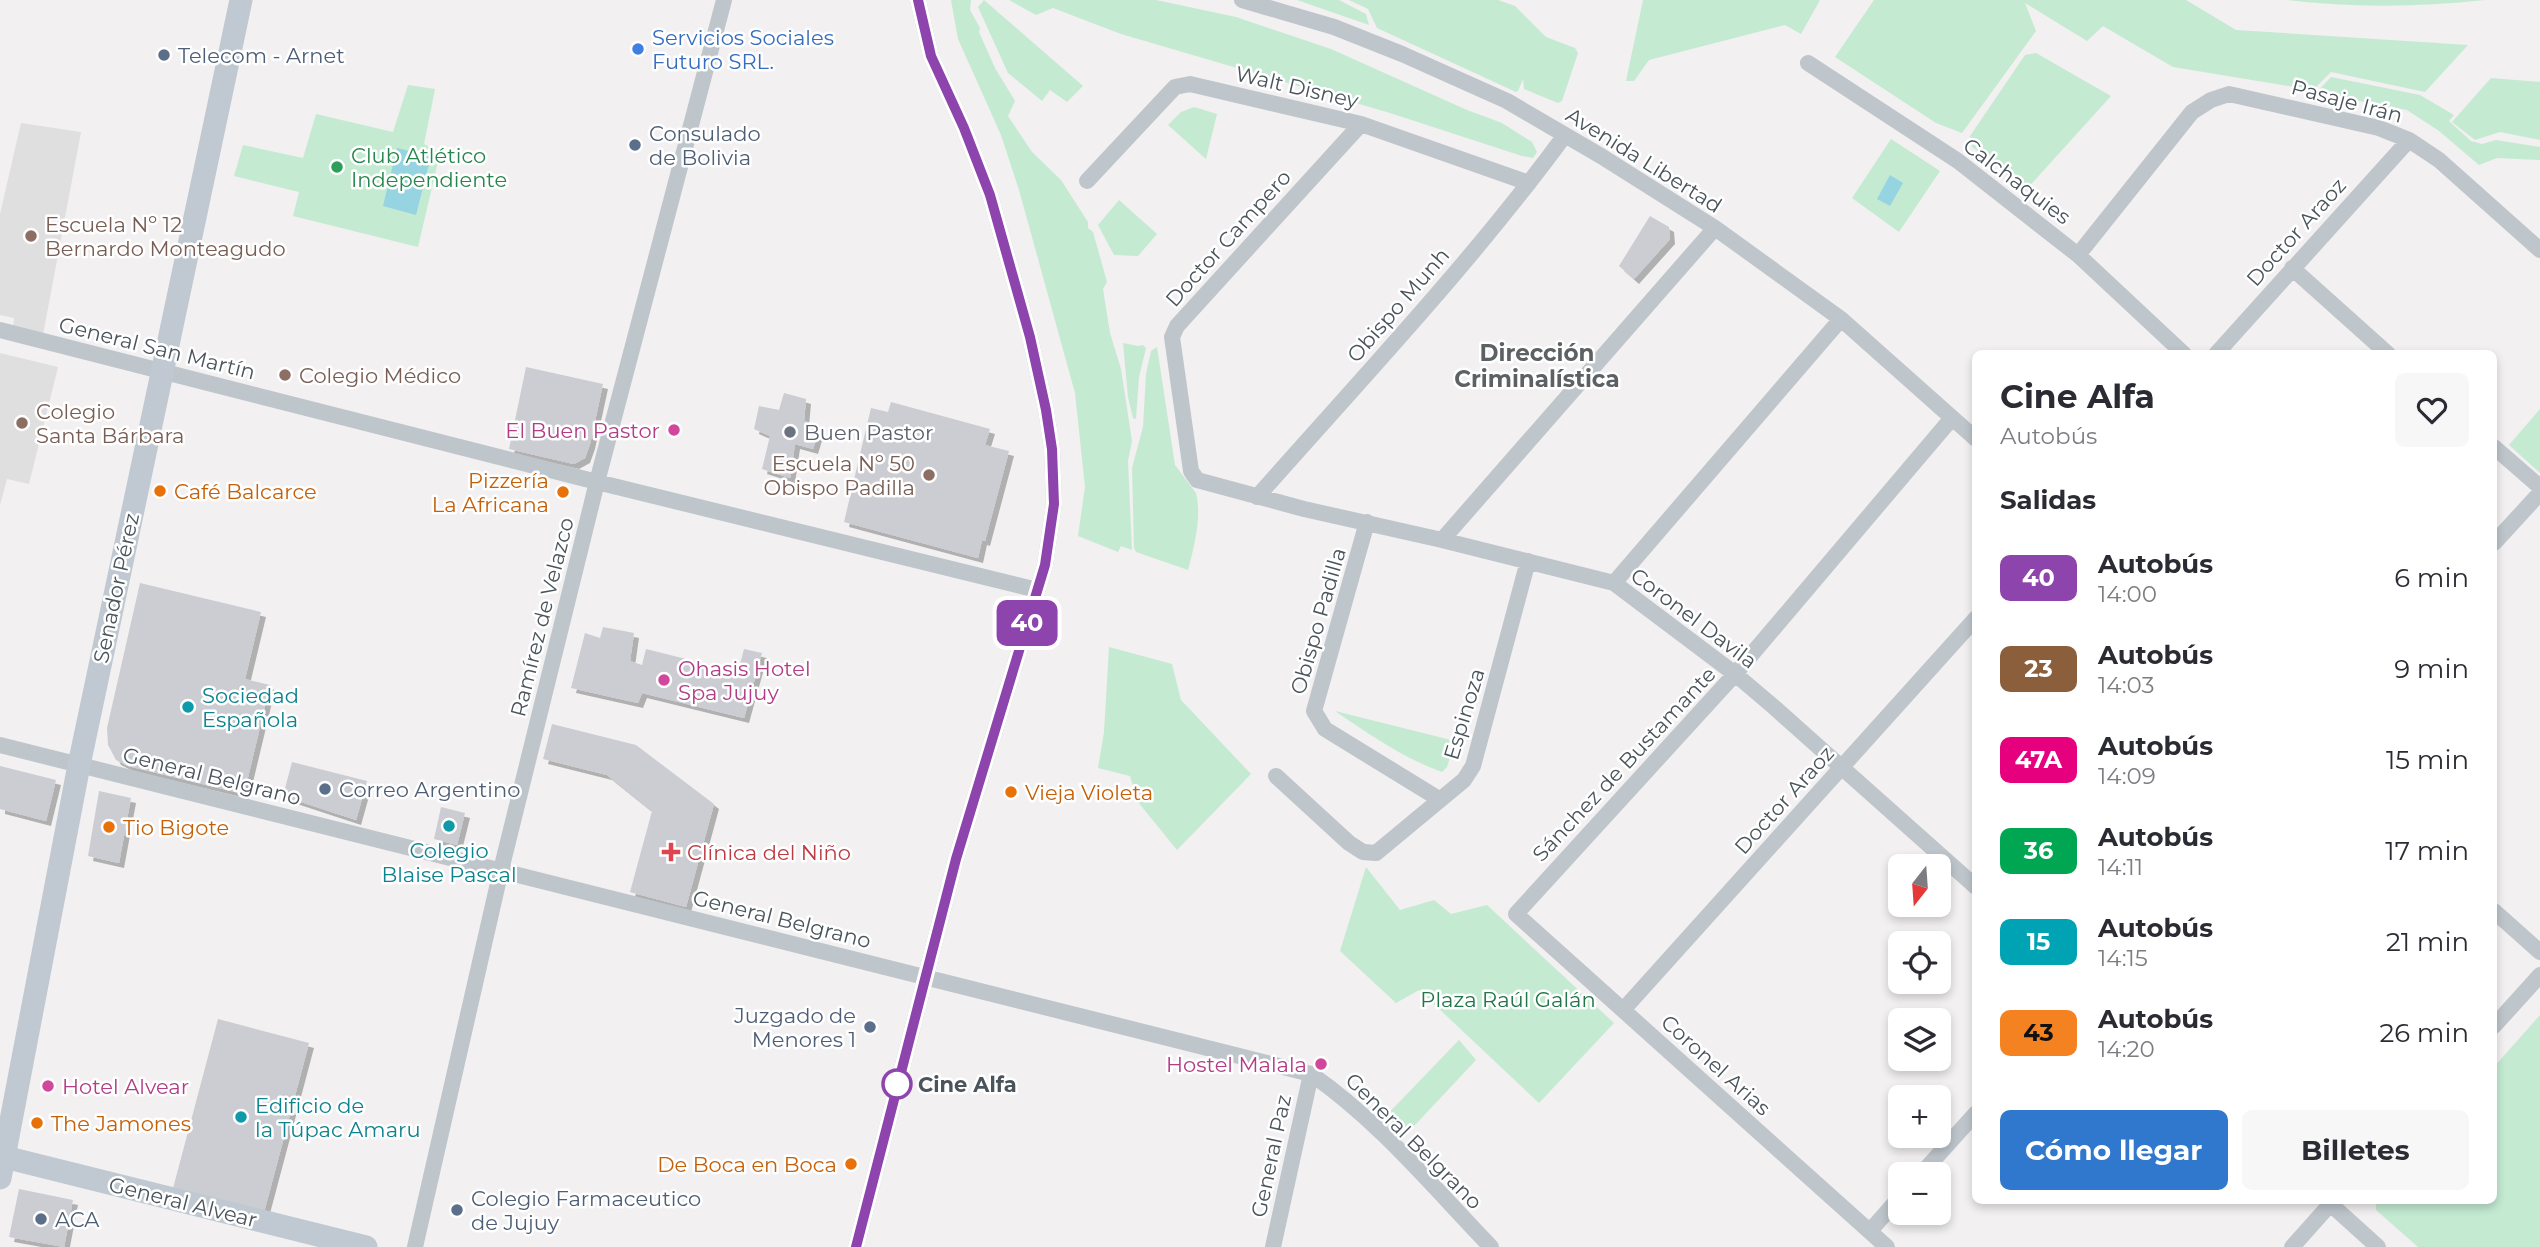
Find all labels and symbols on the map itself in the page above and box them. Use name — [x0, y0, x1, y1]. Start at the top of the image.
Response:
place label: Servicios Sociales Futuro SRL. — [652, 25, 834, 74]
marker: Servicios Sociales Futuro SRL. — [630, 41, 646, 57]
place label: Telecom - Arnet — [178, 43, 345, 68]
marker: Telecom - Arnet — [156, 47, 172, 63]
street label: Walt Disney — [1233, 61, 1362, 113]
street label: Pasaje Irán — [2289, 74, 2405, 128]
street label: Avenida Libertad — [1562, 102, 1726, 218]
place label: Consulado de Bolivia — [649, 121, 761, 170]
street label: Calchaquies — [1958, 133, 2076, 229]
marker: Consulado de Bolivia — [627, 137, 643, 153]
place label: Club Atlético Independiente — [351, 143, 507, 192]
marker: Club Atlético Independiente — [329, 159, 345, 175]
street label: Doctor Campero — [1160, 164, 1296, 312]
street label: Doctor Araoz — [2241, 173, 2351, 291]
place label: Escuela Nº 12 Bernardo Monteagudo — [45, 212, 286, 261]
marker: Escuela Nº 12 Bernardo Monteagudo — [23, 228, 39, 244]
street label: Obispo Munh — [1342, 243, 1454, 367]
street label: General San Martín — [56, 312, 258, 384]
district label: Dirección Criminalística — [1454, 339, 1620, 393]
place label: Colegio Médico — [299, 363, 461, 388]
marker: Colegio Médico — [277, 367, 293, 383]
place label: Colegio Santa Bárbara — [36, 399, 185, 448]
marker: Colegio Santa Bárbara — [14, 415, 30, 431]
place label: El Buen Pastor — [505, 418, 660, 443]
place label: Buen Pastor — [804, 420, 933, 445]
marker: El Buen Pastor — [666, 422, 682, 438]
marker: Buen Pastor — [782, 424, 798, 440]
place label: Escuela Nº 50 Obispo Padilla — [764, 451, 915, 500]
marker: Escuela Nº 50 Obispo Padilla — [921, 467, 937, 483]
place label: Pizzería La Africana — [432, 468, 549, 517]
place label: Café Balcarce — [174, 479, 317, 504]
marker: Café Balcarce — [152, 483, 168, 499]
marker: Pizzería La Africana — [555, 484, 571, 500]
street label: Senador Pérez — [88, 511, 144, 665]
street label: Ramírez de Velazco — [505, 515, 579, 719]
street label: Obispo Padilla — [1285, 545, 1351, 697]
street label: Coronel Davila — [1626, 562, 1762, 674]
line badge: 40 — [996, 600, 1058, 646]
place label: Ohasis Hotel Spa Jujuy — [678, 656, 811, 705]
street label: Sánchez de Bustamante — [1527, 662, 1721, 866]
street label: Espinoza — [1438, 665, 1490, 763]
marker: Ohasis Hotel Spa Jujuy — [656, 672, 672, 688]
place label: Sociedad Española — [202, 683, 299, 732]
marker: Sociedad Española — [180, 699, 196, 715]
street label: Doctor Araoz — [1729, 741, 1839, 859]
street label: General Belgrano — [120, 742, 304, 810]
place label: Correo Argentino — [339, 777, 520, 802]
place label: Vieja Violeta — [1025, 780, 1153, 805]
marker: Correo Argentino — [317, 781, 333, 797]
marker: Vieja Violeta — [1003, 784, 1019, 800]
place label: Tio Bigote — [123, 815, 229, 840]
marker: Colegio Blaise Pascal — [441, 818, 457, 834]
marker: Tio Bigote — [101, 819, 117, 835]
place label: Colegio Blaise Pascal — [381, 838, 517, 887]
place label: Clínica del Niño — [687, 840, 851, 865]
marker: Clínica del Niño — [661, 842, 681, 862]
north arrow — [1888, 854, 1951, 917]
street label: General Belgrano — [690, 885, 874, 953]
park label: Plaza Raúl Galán — [1420, 987, 1596, 1012]
place label: Juzgado de Menores 1 — [733, 1003, 856, 1052]
street label: Coronel Arias — [1656, 1009, 1776, 1121]
marker: Juzgado de Menores 1 — [862, 1019, 878, 1035]
place label: Hostel Malala — [1166, 1052, 1307, 1077]
marker: Hostel Malala — [1313, 1056, 1329, 1072]
street label: General Belgrano — [1341, 1068, 1487, 1214]
marker: Cine Alfa — [882, 1069, 912, 1099]
place label: Cine Alfa — [918, 1072, 1017, 1097]
place label: Hotel Alvear — [62, 1074, 189, 1099]
marker: Hotel Alvear — [40, 1078, 56, 1094]
street label: General Paz — [1246, 1092, 1296, 1220]
place label: Edificio de la Túpac Amaru — [255, 1093, 421, 1142]
marker: Edificio de la Túpac Amaru — [233, 1109, 249, 1125]
place label: The Jamones — [51, 1111, 191, 1136]
marker: The Jamones — [29, 1115, 45, 1131]
place label: De Boca en Boca — [657, 1152, 837, 1177]
marker: De Boca en Boca — [843, 1156, 859, 1172]
street label: General Alvear — [106, 1172, 260, 1232]
place label: Colegio Farmaceutico de Jujuy — [471, 1186, 701, 1235]
marker: Colegio Farmaceutico de Jujuy — [449, 1202, 465, 1218]
place label: ACA — [55, 1207, 100, 1232]
marker: ACA — [33, 1211, 49, 1227]

